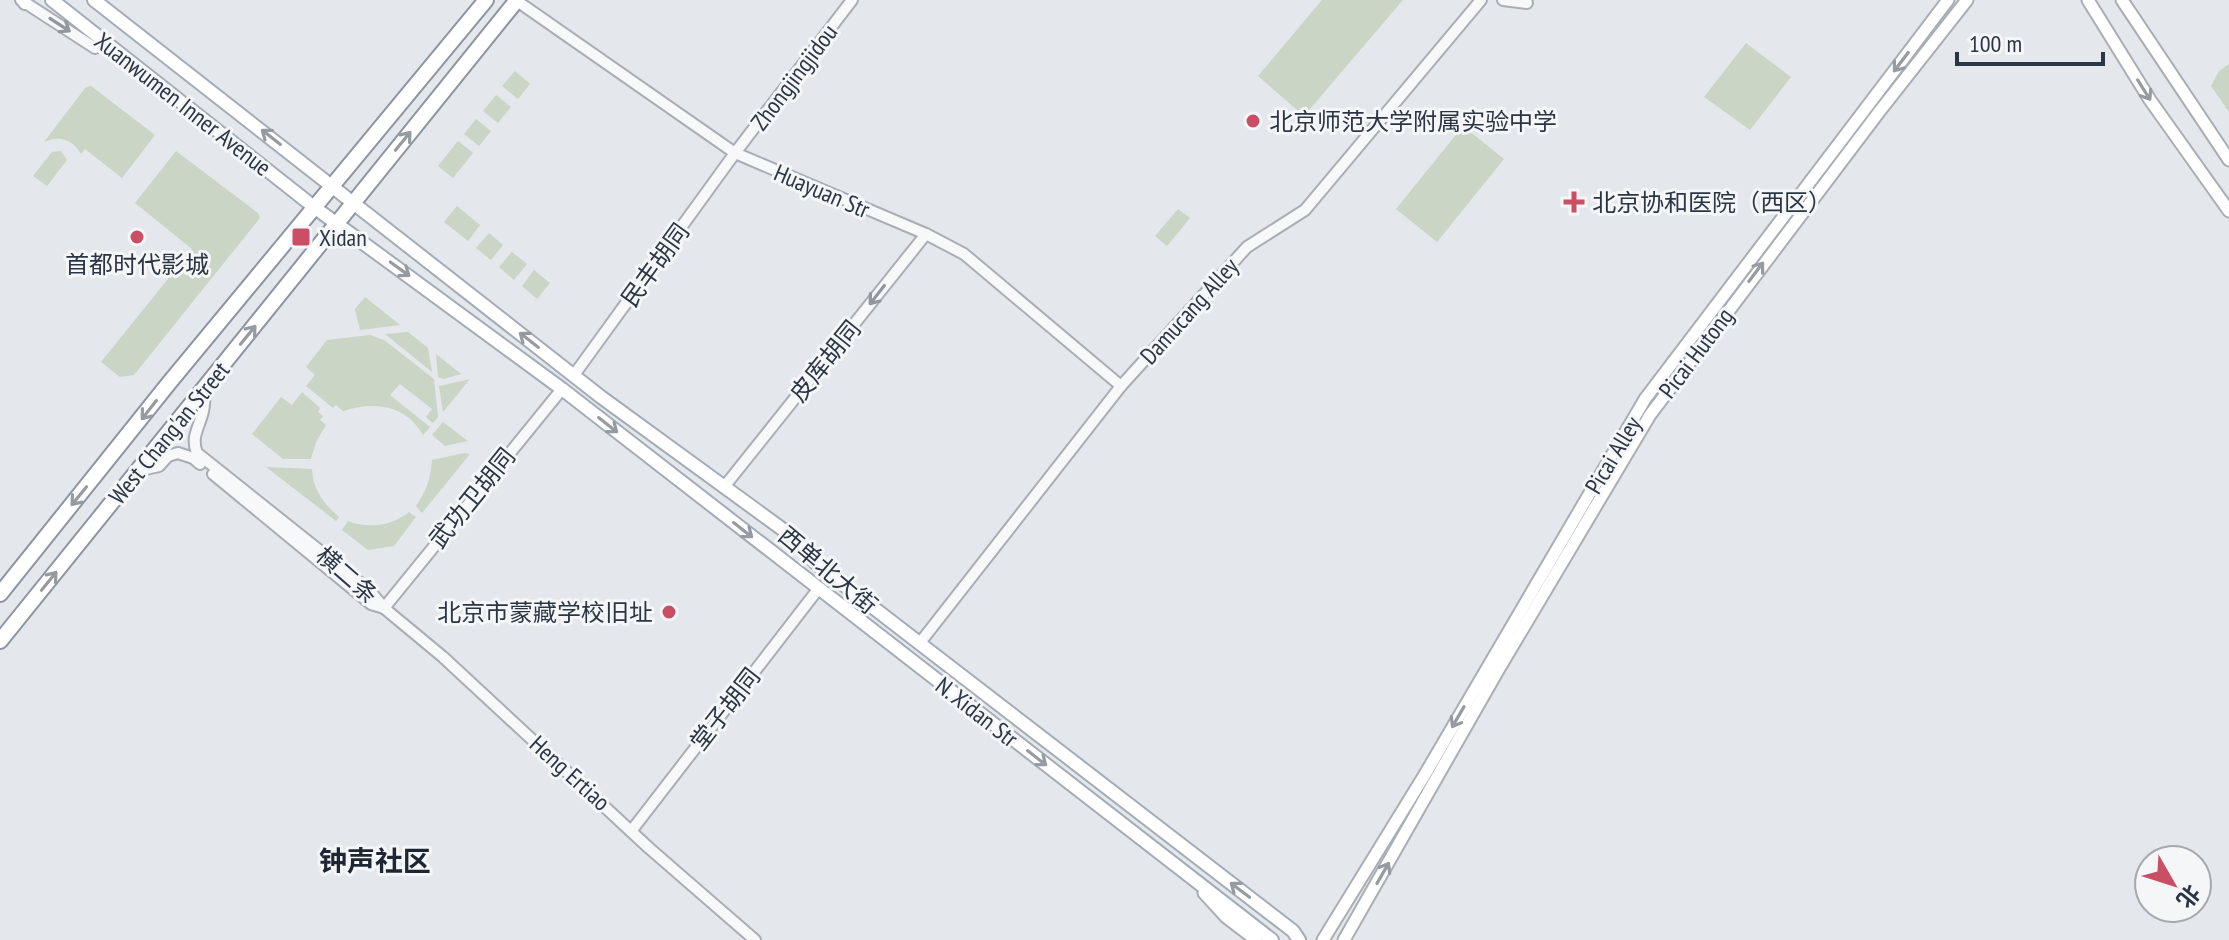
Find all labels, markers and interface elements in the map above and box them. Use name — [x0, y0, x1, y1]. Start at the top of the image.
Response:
scale bar — [1957, 16, 2103, 66]
one-way arrow — [48, 17, 70, 34]
street label: Zhongjingjidou — [744, 18, 844, 136]
street label: Xuanwumen Inner Avenue — [88, 25, 278, 183]
text: 100 m — [1969, 28, 2022, 59]
one-way arrow — [1893, 51, 1909, 73]
one-way arrow — [2136, 78, 2152, 101]
place label: 北京师范大学附属实验中学 — [1269, 106, 1557, 137]
marker: 北京师范大学附属实验中学 — [1244, 112, 1262, 130]
one-way arrow — [261, 128, 282, 146]
one-way arrow — [394, 131, 412, 152]
street label: Huayuan Str — [769, 157, 875, 225]
place label: 北京协和医院（西区） — [1592, 187, 1832, 218]
marker: 北京协和医院（西区） — [1563, 191, 1585, 213]
street label: 民丰胡同 — [614, 217, 696, 313]
place label: Xidan — [319, 222, 367, 253]
marker: Xidan — [290, 226, 312, 248]
marker: 首都时代影城 — [128, 228, 146, 246]
place label: 首都时代影城 — [65, 249, 209, 280]
street label: Damucang Alley — [1133, 251, 1245, 371]
one-way arrow — [388, 261, 410, 278]
one-way arrow — [1748, 262, 1765, 283]
one-way arrow — [869, 284, 886, 305]
street label: Picai Hutong — [1652, 302, 1740, 404]
street label: 皮库胡同 — [783, 314, 867, 408]
one-way arrow — [240, 325, 257, 346]
one-way arrow — [519, 331, 540, 349]
street label: West Chang'an Street — [102, 355, 236, 511]
one-way arrow — [140, 399, 158, 420]
street label: Picai Alley — [1578, 411, 1648, 499]
one-way arrow — [597, 416, 618, 434]
street label: 武功卫胡同 — [422, 442, 522, 554]
one-way arrow — [70, 485, 88, 506]
street label: 西单北大街 — [772, 520, 884, 620]
one-way arrow — [732, 521, 753, 538]
street label: 横二条 — [310, 540, 384, 610]
one-way arrow — [40, 571, 58, 592]
place label: 北京市蒙藏学校旧址 — [437, 597, 653, 628]
marker: 北京市蒙藏学校旧址 — [660, 603, 678, 621]
street label: 堂子胡同 — [683, 662, 767, 756]
street label: N. Xidan Str — [929, 670, 1025, 754]
one-way arrow — [1450, 705, 1466, 728]
street label: Heng Ertiao — [523, 729, 617, 817]
one-way arrow — [1026, 750, 1047, 767]
district label: 钟声社区 — [319, 842, 431, 879]
north arrow — [2133, 844, 2213, 924]
one-way arrow — [1375, 862, 1391, 885]
text: 北 — [2171, 879, 2206, 914]
one-way arrow — [1229, 882, 1251, 899]

